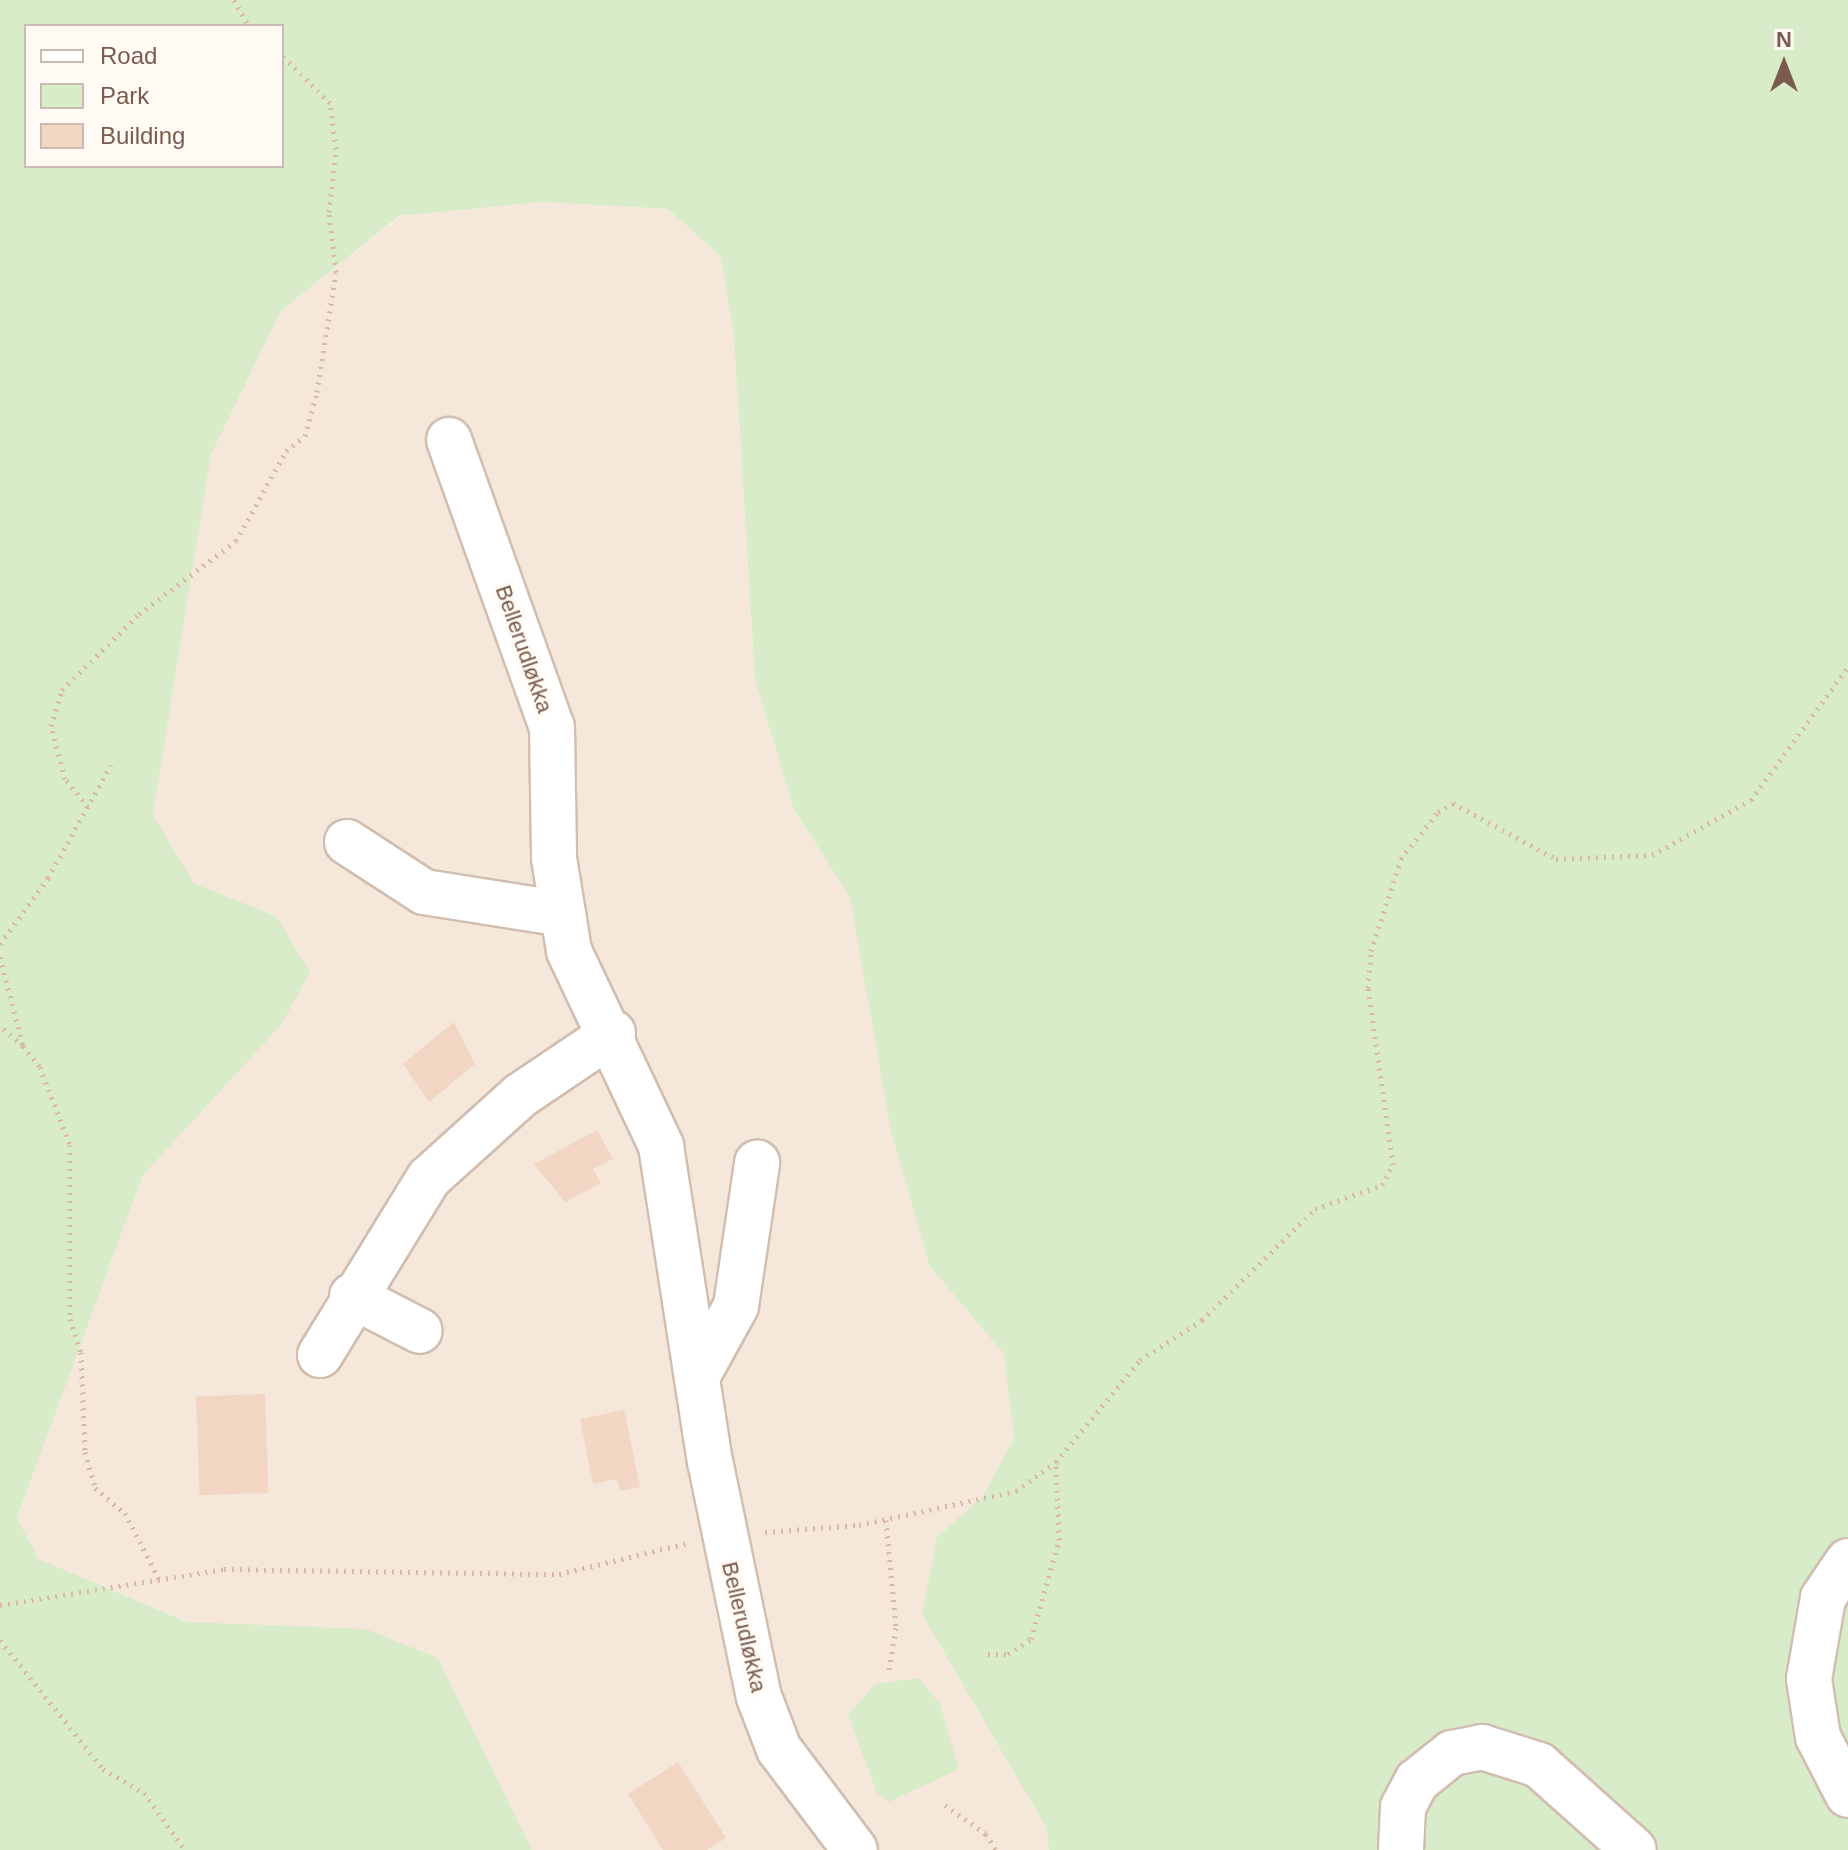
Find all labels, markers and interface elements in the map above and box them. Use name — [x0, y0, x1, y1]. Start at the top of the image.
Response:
legend — [24, 24, 284, 168]
north arrow — [1744, 24, 1824, 104]
text: N — [1776, 27, 1792, 52]
text: Road — [100, 42, 157, 69]
text: Park — [100, 82, 149, 109]
text: Building — [100, 122, 185, 149]
street label: Bellerudløkka — [490, 582, 558, 716]
street label: Bellerudløkka — [716, 1559, 772, 1695]

